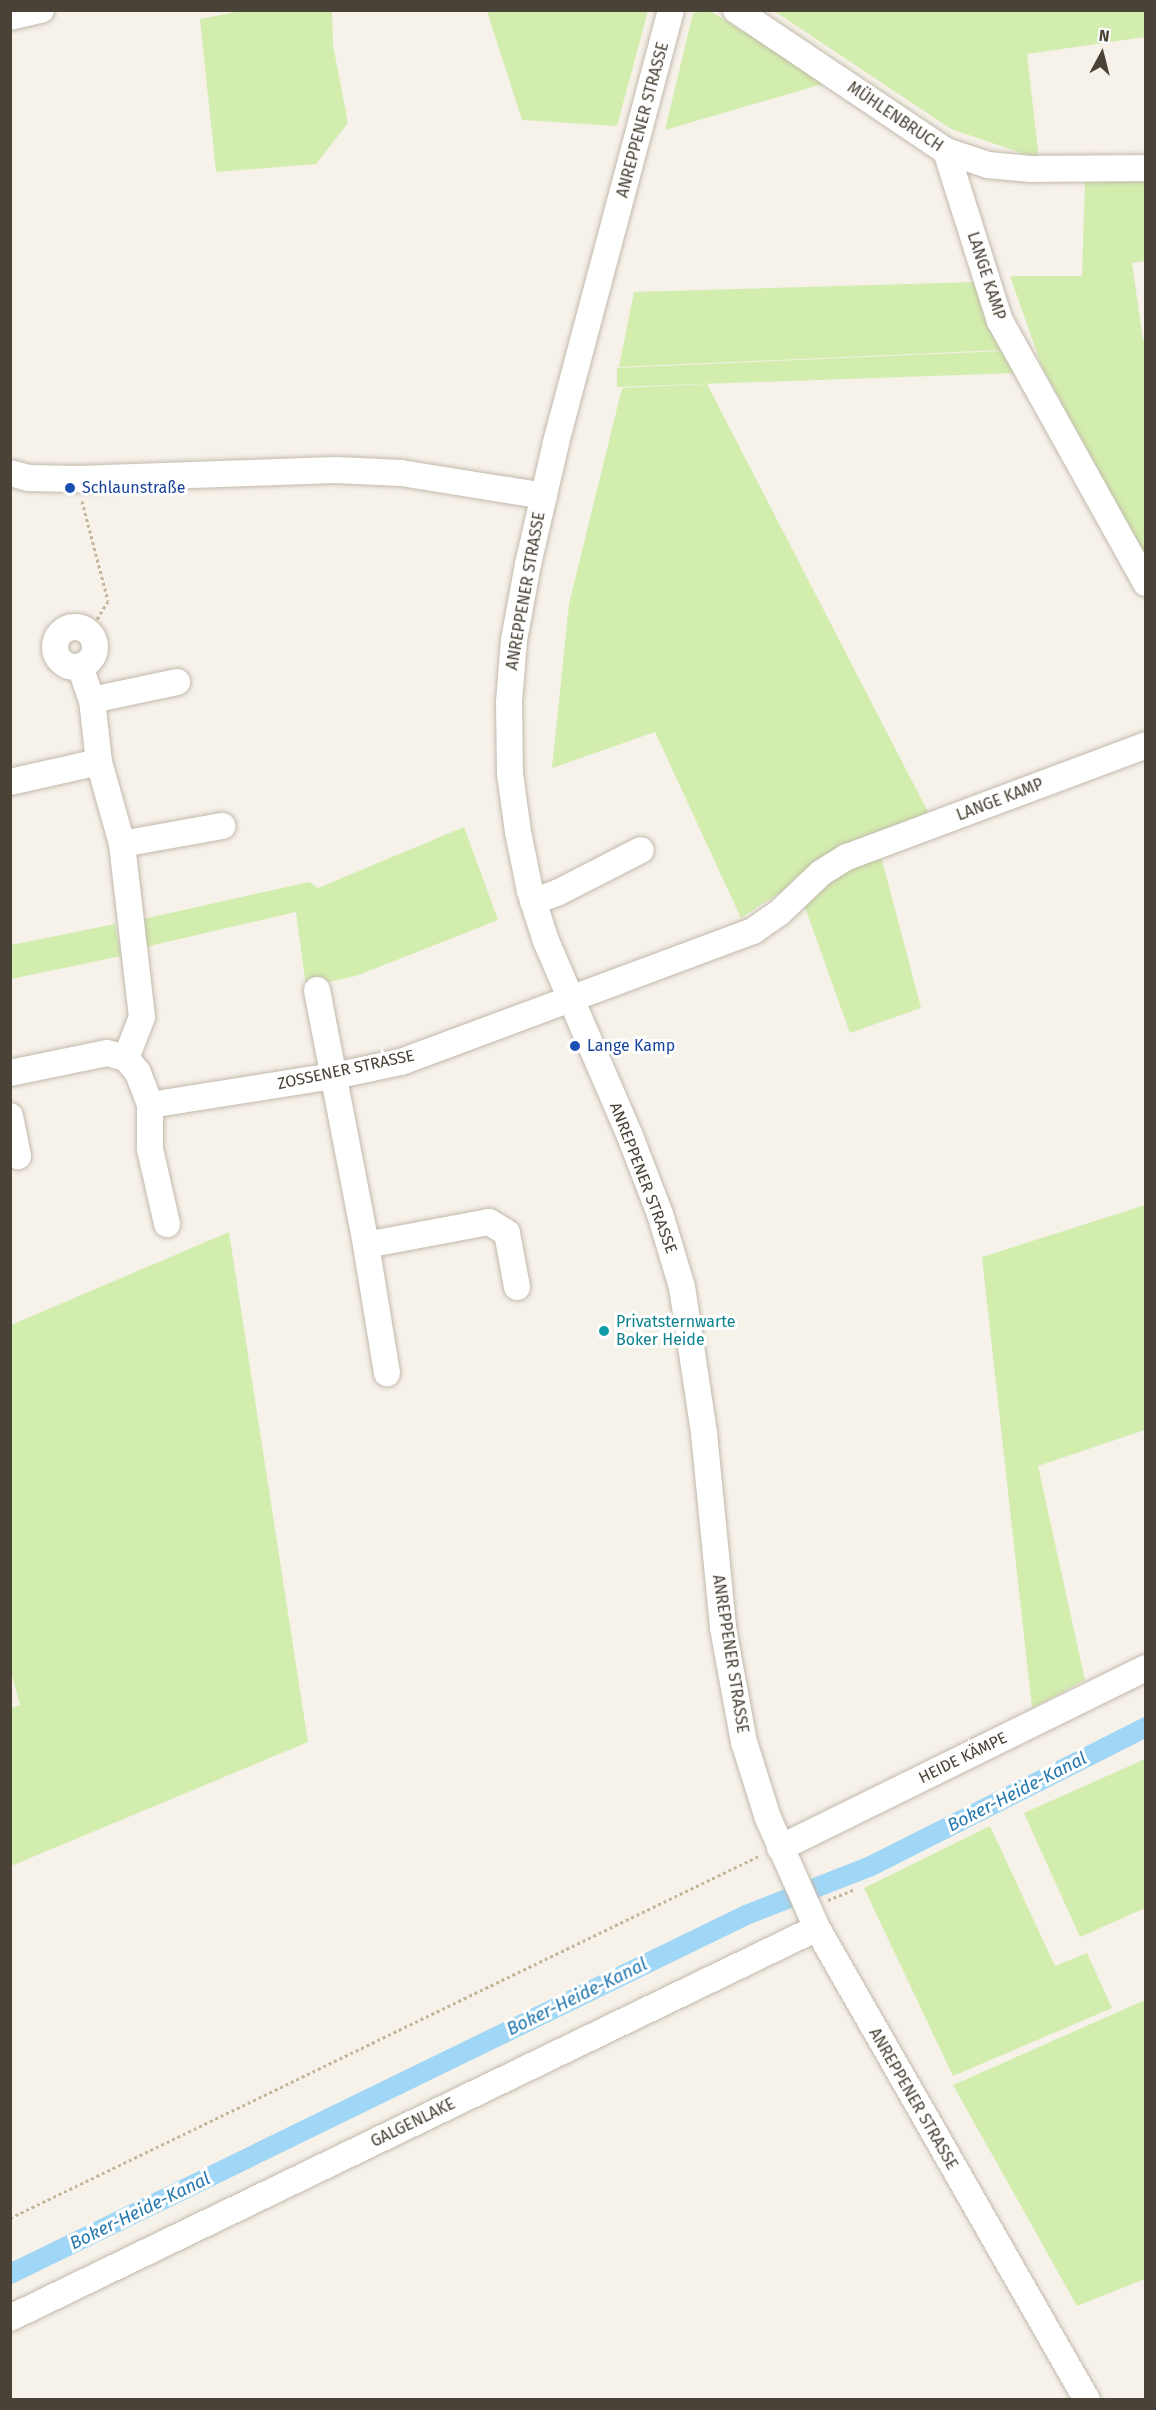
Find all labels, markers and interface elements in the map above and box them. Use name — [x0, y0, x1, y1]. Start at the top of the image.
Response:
north arrow — [1072, 24, 1132, 84]
text: N — [1098, 26, 1111, 46]
street label: ANREPPENER STRASSE — [613, 40, 673, 200]
street label: MÜHLENBRUCH — [844, 78, 946, 156]
street label: LANGE KAMP — [963, 230, 1009, 322]
place label: Schlaunstraße — [82, 478, 186, 498]
marker: Schlaunstraße — [63, 481, 77, 495]
street label: ANREPPENER STRASSE — [503, 510, 549, 672]
street label: LANGE KAMP — [954, 775, 1046, 825]
place label: Lange Kamp — [587, 1036, 675, 1056]
marker: Lange Kamp — [568, 1039, 582, 1053]
street label: ZOSSENER STRASSE — [276, 1046, 416, 1094]
street label: ANREPPENER STRASSE — [605, 1100, 681, 1256]
place label: Privatsternwarte Boker Heide — [616, 1312, 735, 1350]
marker: Privatsternwarte Boker Heide — [597, 1324, 611, 1338]
street label: ANREPPENER STRASSE — [708, 1573, 752, 1735]
street label: HEIDE KÄMPE — [916, 1728, 1010, 1788]
water label: Boker-Heide-Kanal — [944, 1748, 1090, 1836]
water label: Boker-Heide-Kanal — [503, 1954, 651, 2040]
street label: ANREPPENER STRASSE — [865, 2025, 961, 2173]
street label: GALGENLAKE — [368, 2094, 458, 2152]
water label: Boker-Heide-Kanal — [66, 2168, 214, 2254]

